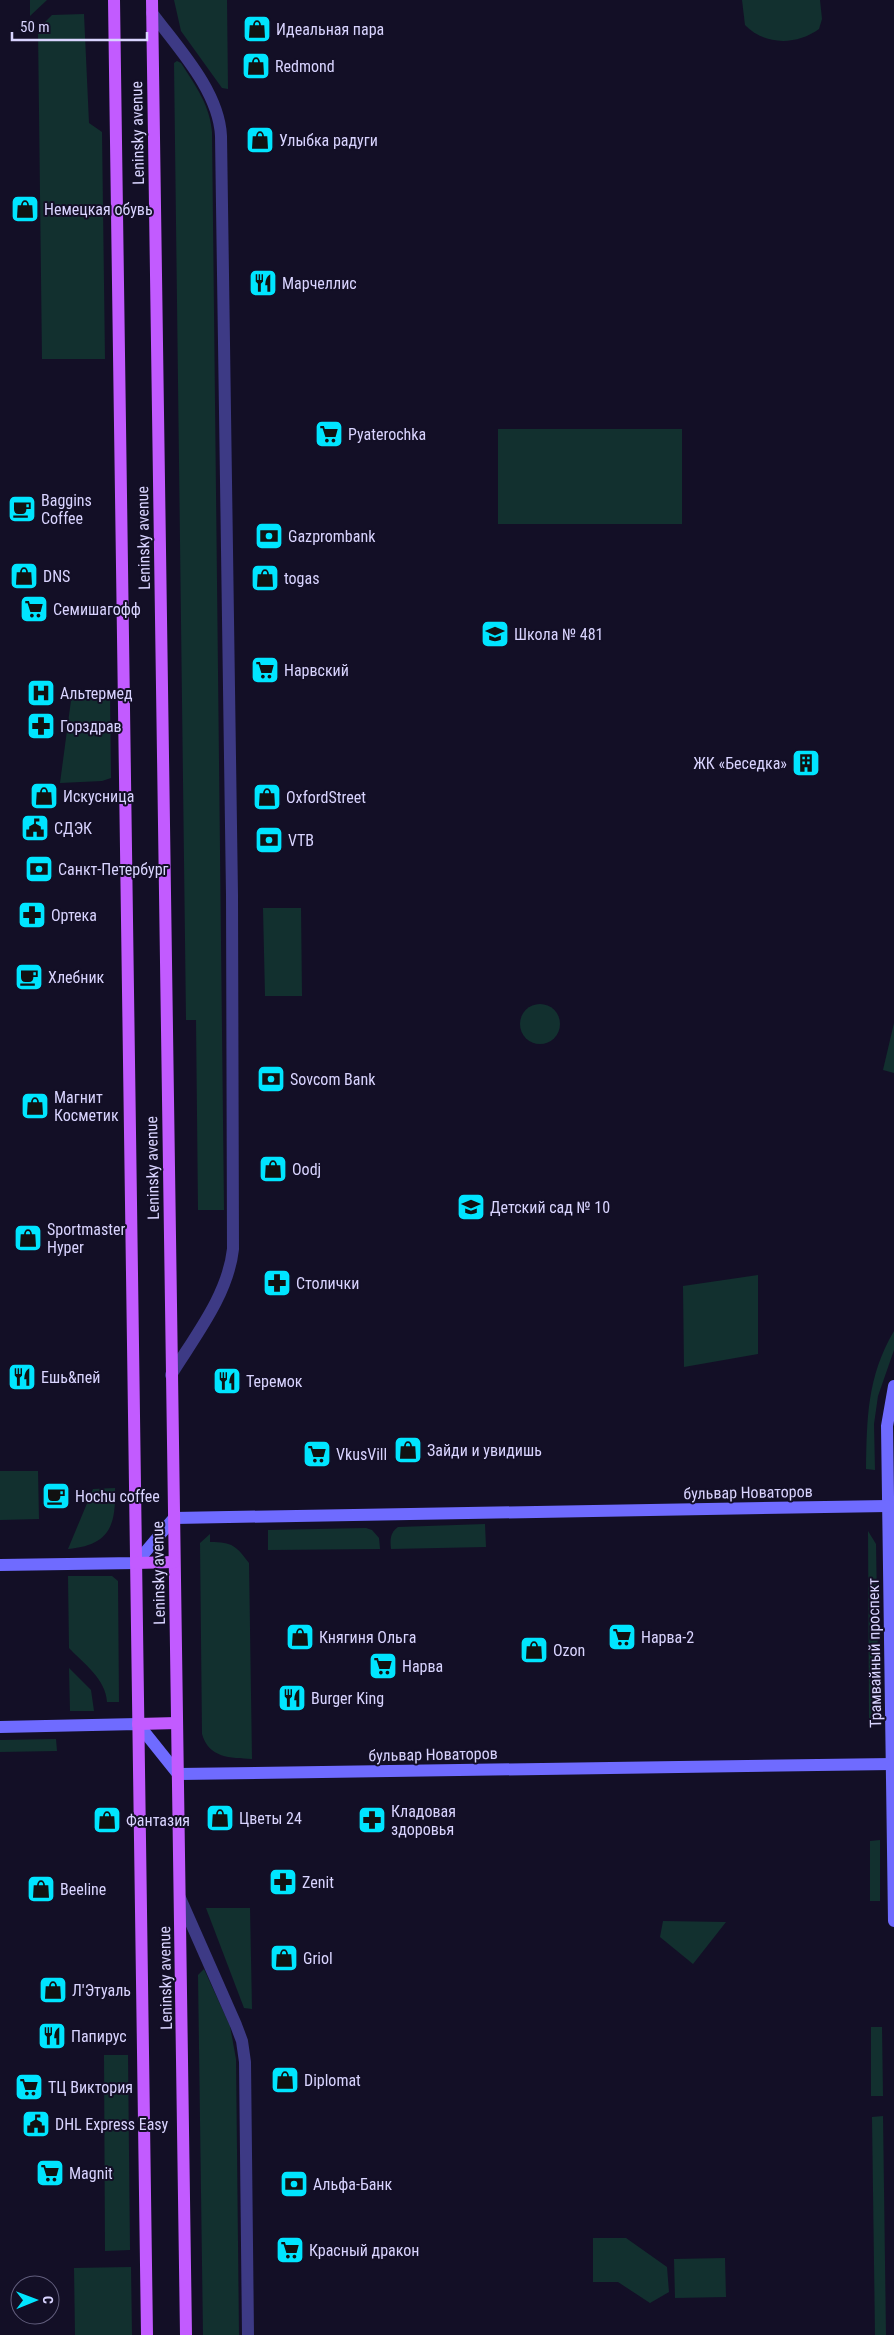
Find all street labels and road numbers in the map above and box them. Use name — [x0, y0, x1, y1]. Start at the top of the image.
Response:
street label: Leninsky avenue — [127, 81, 148, 185]
street label: Leninsky avenue — [133, 486, 154, 590]
street label: Leninsky avenue — [142, 1116, 163, 1220]
street label: бульвар Новаторов — [683, 1482, 813, 1503]
street label: Leninsky avenue — [148, 1521, 169, 1625]
street label: Трамвайный проспект — [864, 1578, 885, 1728]
street label: бульвар Новаторов — [368, 1744, 498, 1765]
street label: Leninsky avenue — [155, 1926, 176, 2030]

